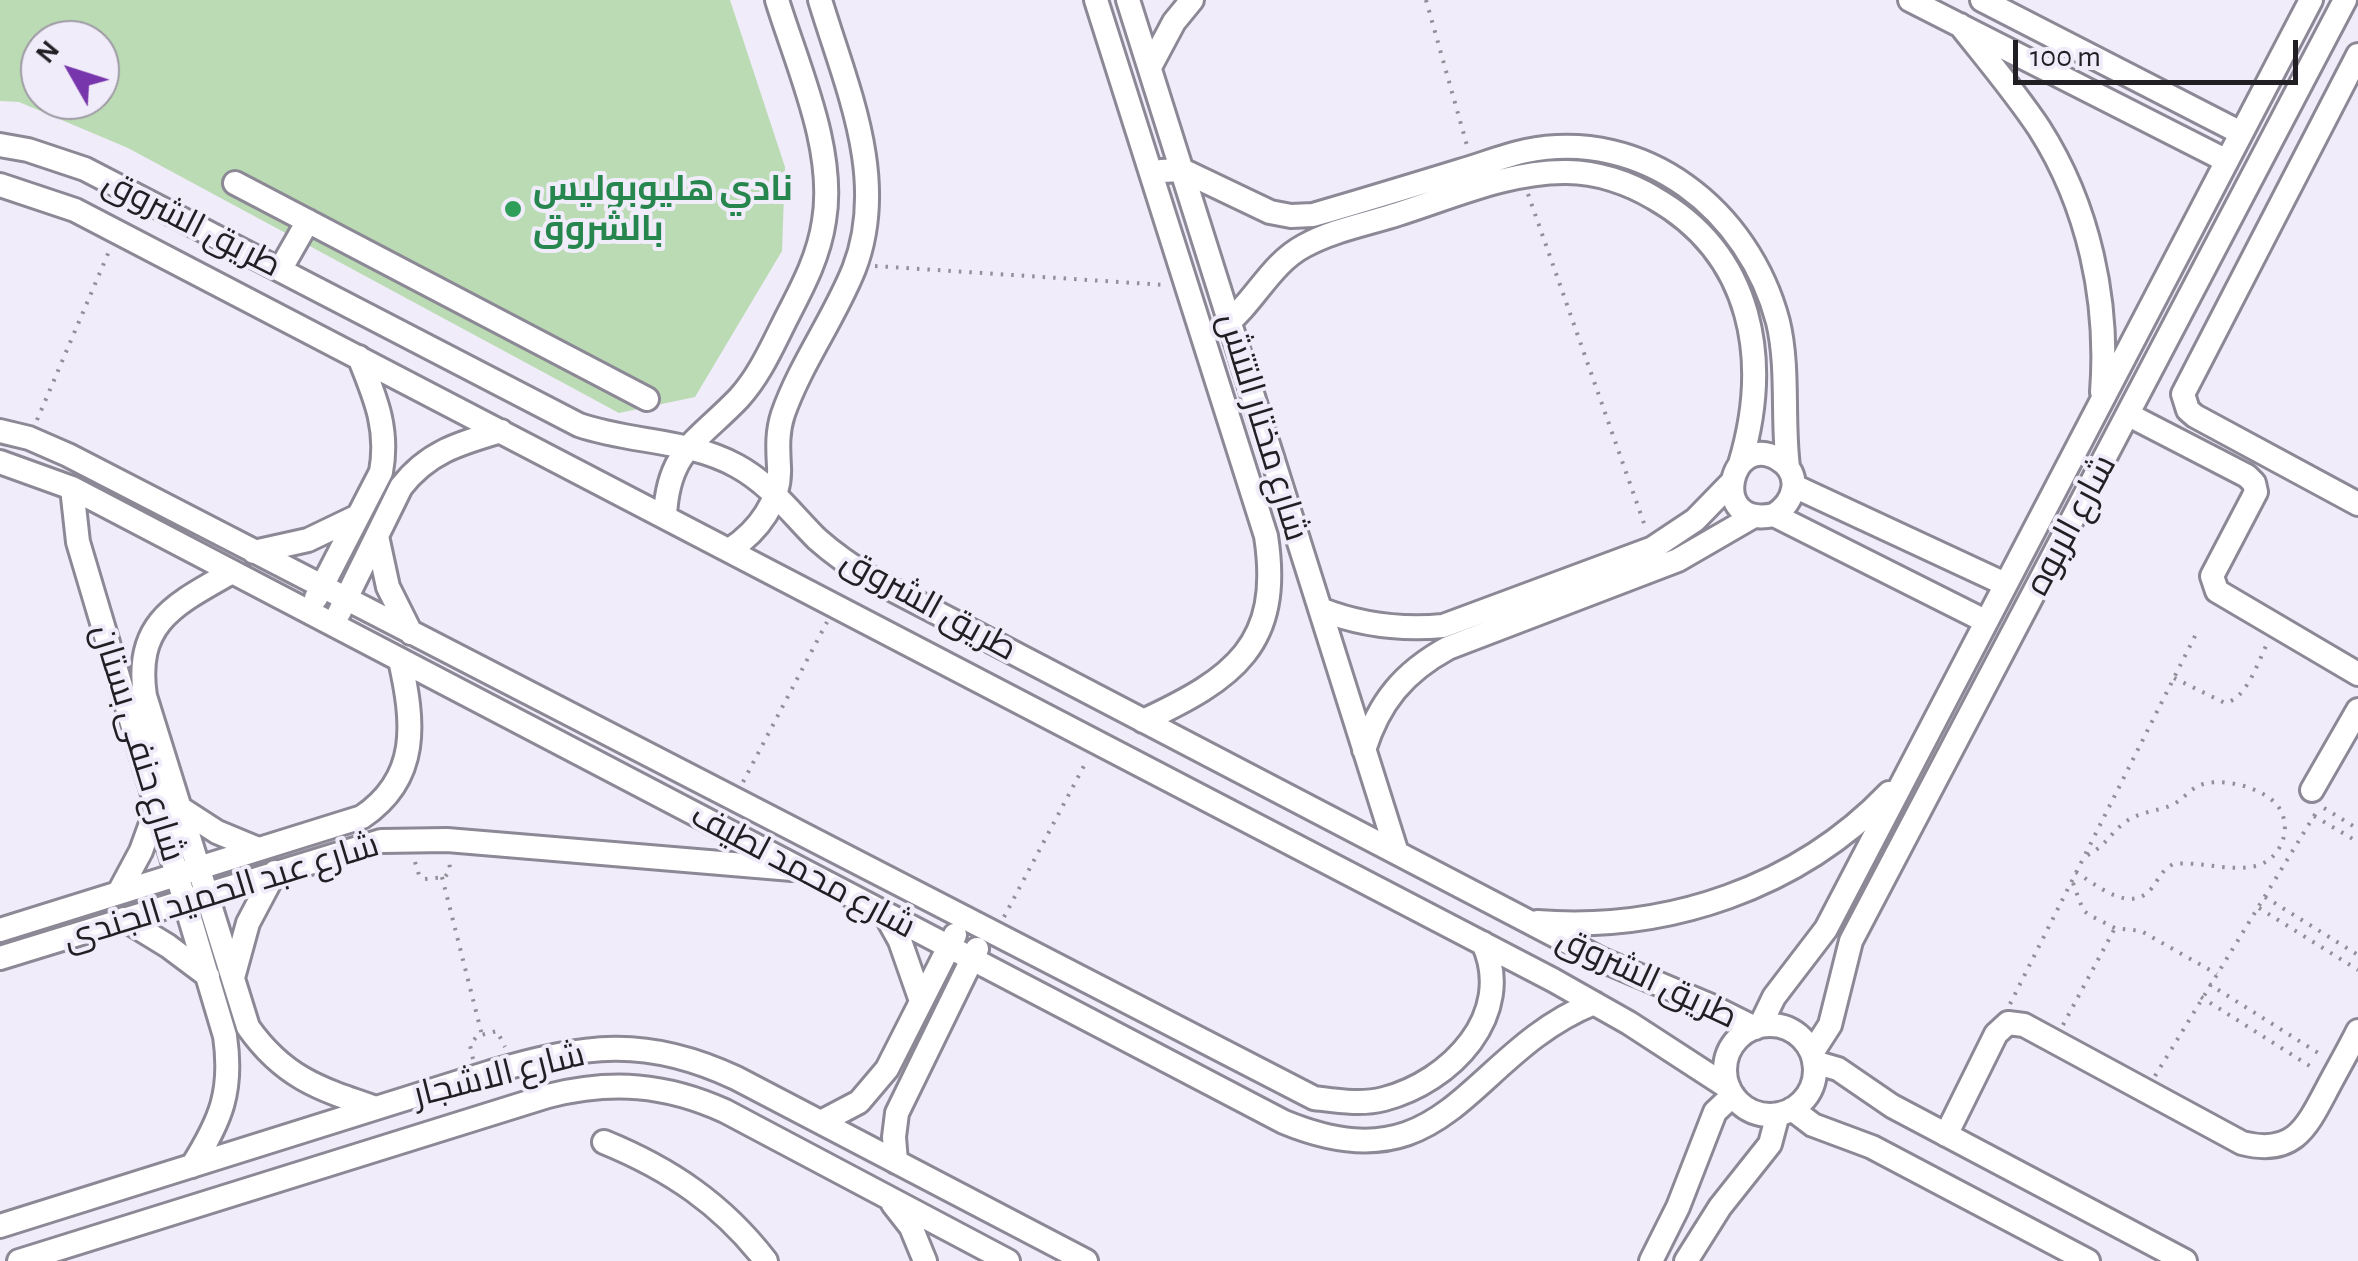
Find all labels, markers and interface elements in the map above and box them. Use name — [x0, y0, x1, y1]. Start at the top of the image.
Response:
north arrow — [20, 20, 120, 120]
scale bar — [2018, 20, 2303, 82]
text: N — [31, 36, 65, 69]
text: 100 m — [2030, 42, 2101, 72]
street label: طريق الشروق — [96, 161, 288, 287]
place label: نادي هليوبوليس بالشروق — [533, 168, 793, 250]
marker: نادي هليوبوليس بالشروق — [502, 198, 524, 220]
street label: شارع مختار التتش — [1208, 308, 1318, 546]
street label: شارع الربوه — [2017, 448, 2125, 602]
street label: طريق الشروق — [834, 540, 1024, 670]
street label: شارع حنفى بستان — [82, 619, 194, 867]
street label: شارع محمد لطيف — [684, 794, 922, 948]
street label: شارع عبد الحميد الجندى — [58, 824, 384, 960]
street label: طريق الشروق — [1550, 918, 1744, 1038]
street label: شارع الاشجار — [409, 1033, 589, 1117]

